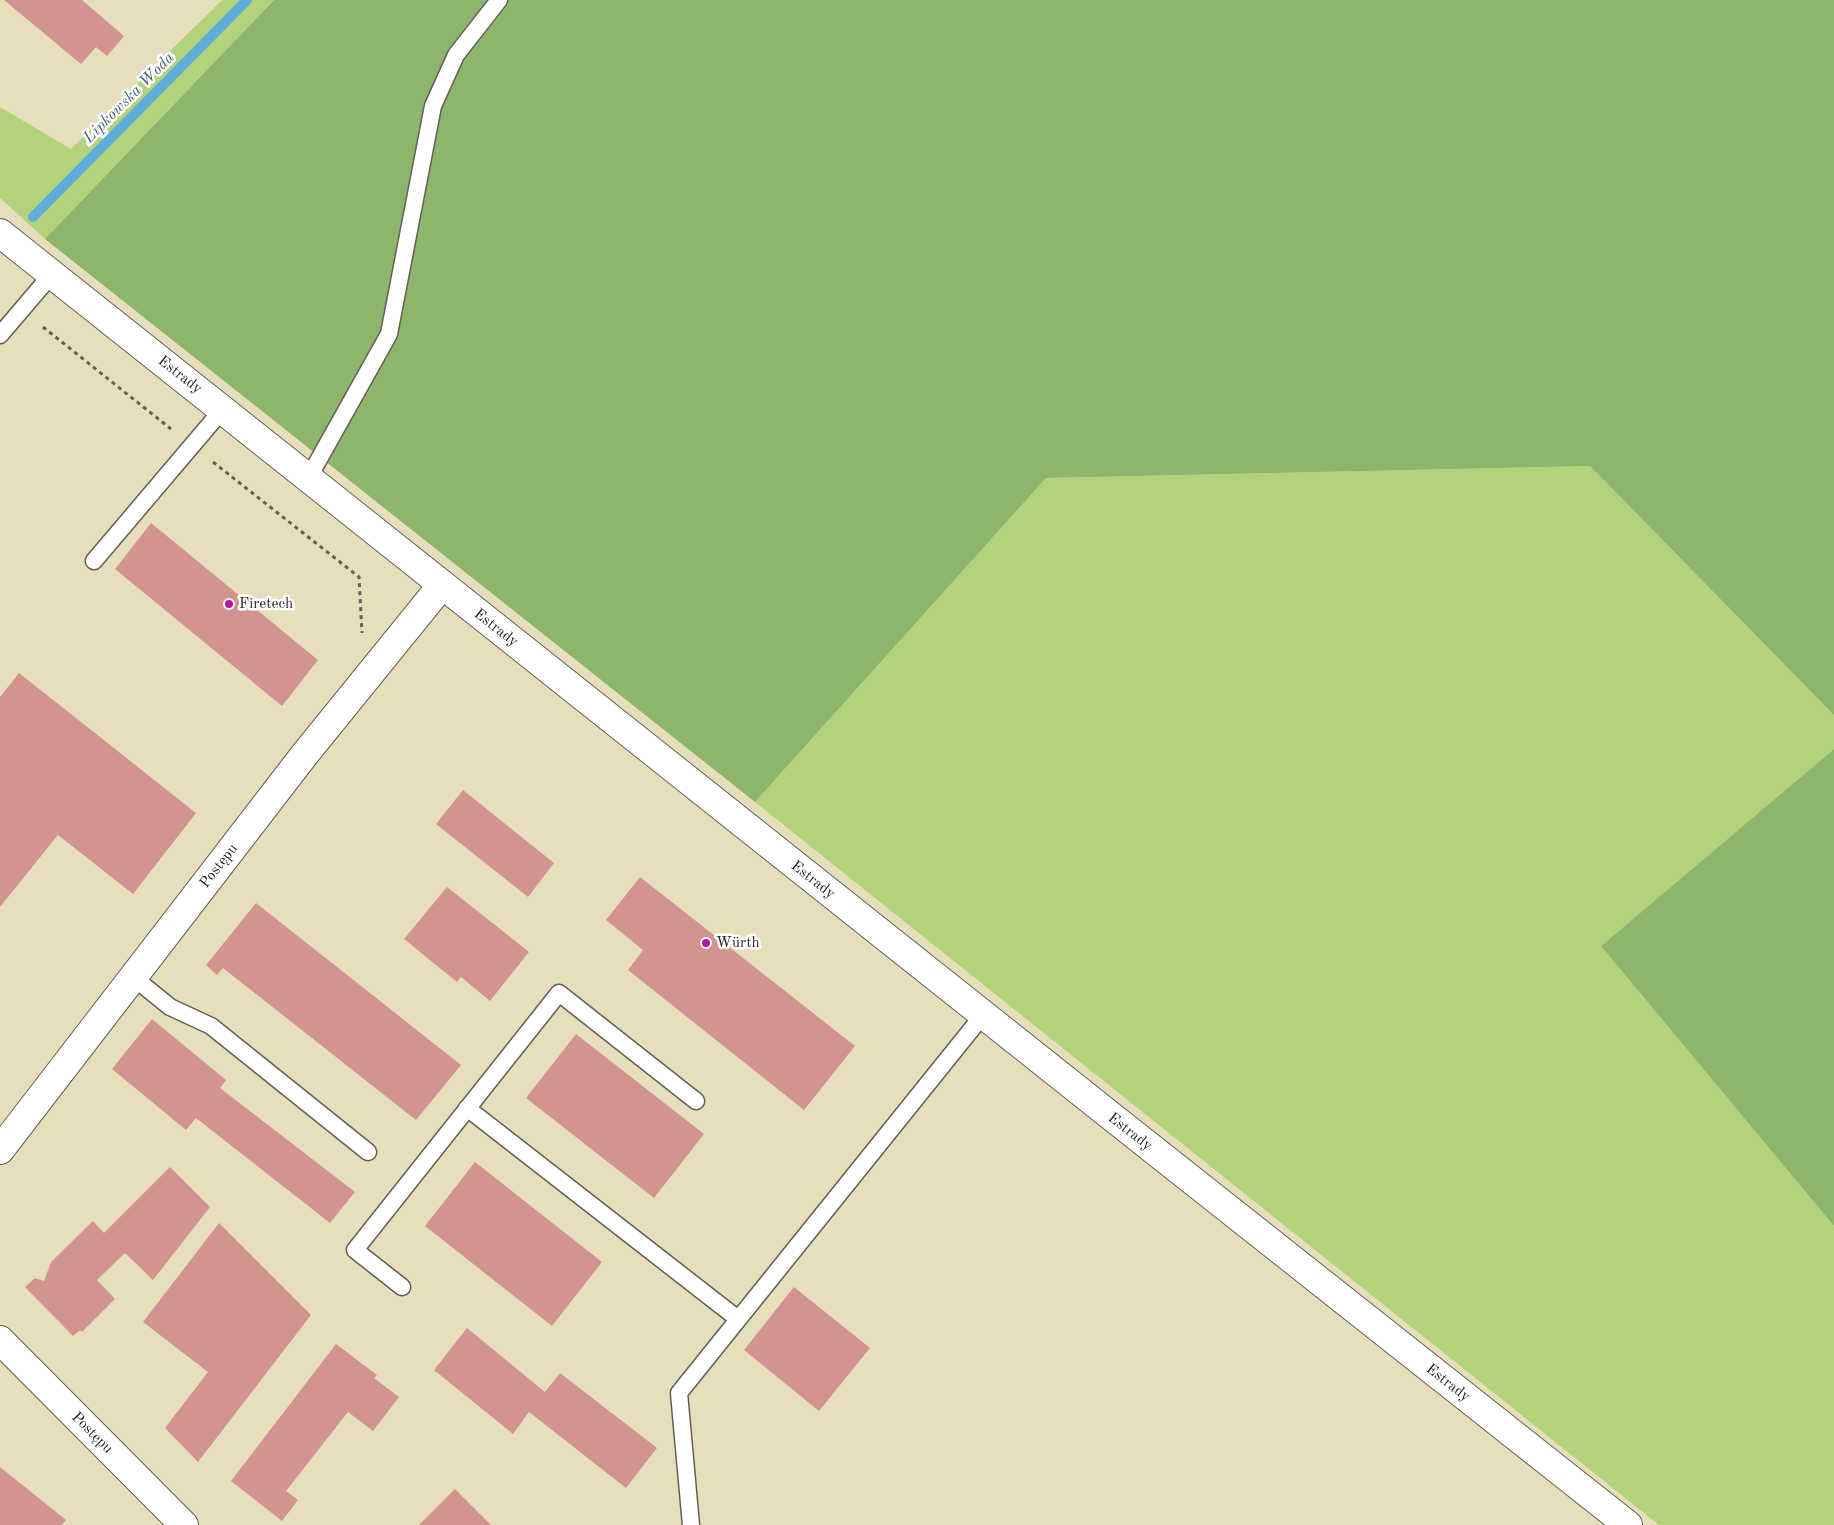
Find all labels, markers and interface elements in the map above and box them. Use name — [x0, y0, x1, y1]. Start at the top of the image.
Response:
water label: Lipkowska Woda — [79, 48, 179, 148]
street label: Estrady — [154, 352, 206, 398]
place label: Firetech — [239, 595, 293, 613]
marker: Firetech — [223, 598, 235, 610]
street label: Estrady — [470, 605, 522, 651]
street label: Postępu — [196, 840, 242, 892]
street label: Estrady — [787, 857, 839, 903]
place label: Würth — [716, 934, 760, 952]
marker: Würth — [700, 937, 712, 949]
street label: Estrady — [1104, 1109, 1156, 1155]
street label: Estrady — [1422, 1360, 1474, 1406]
street label: Postępu — [67, 1408, 117, 1458]

